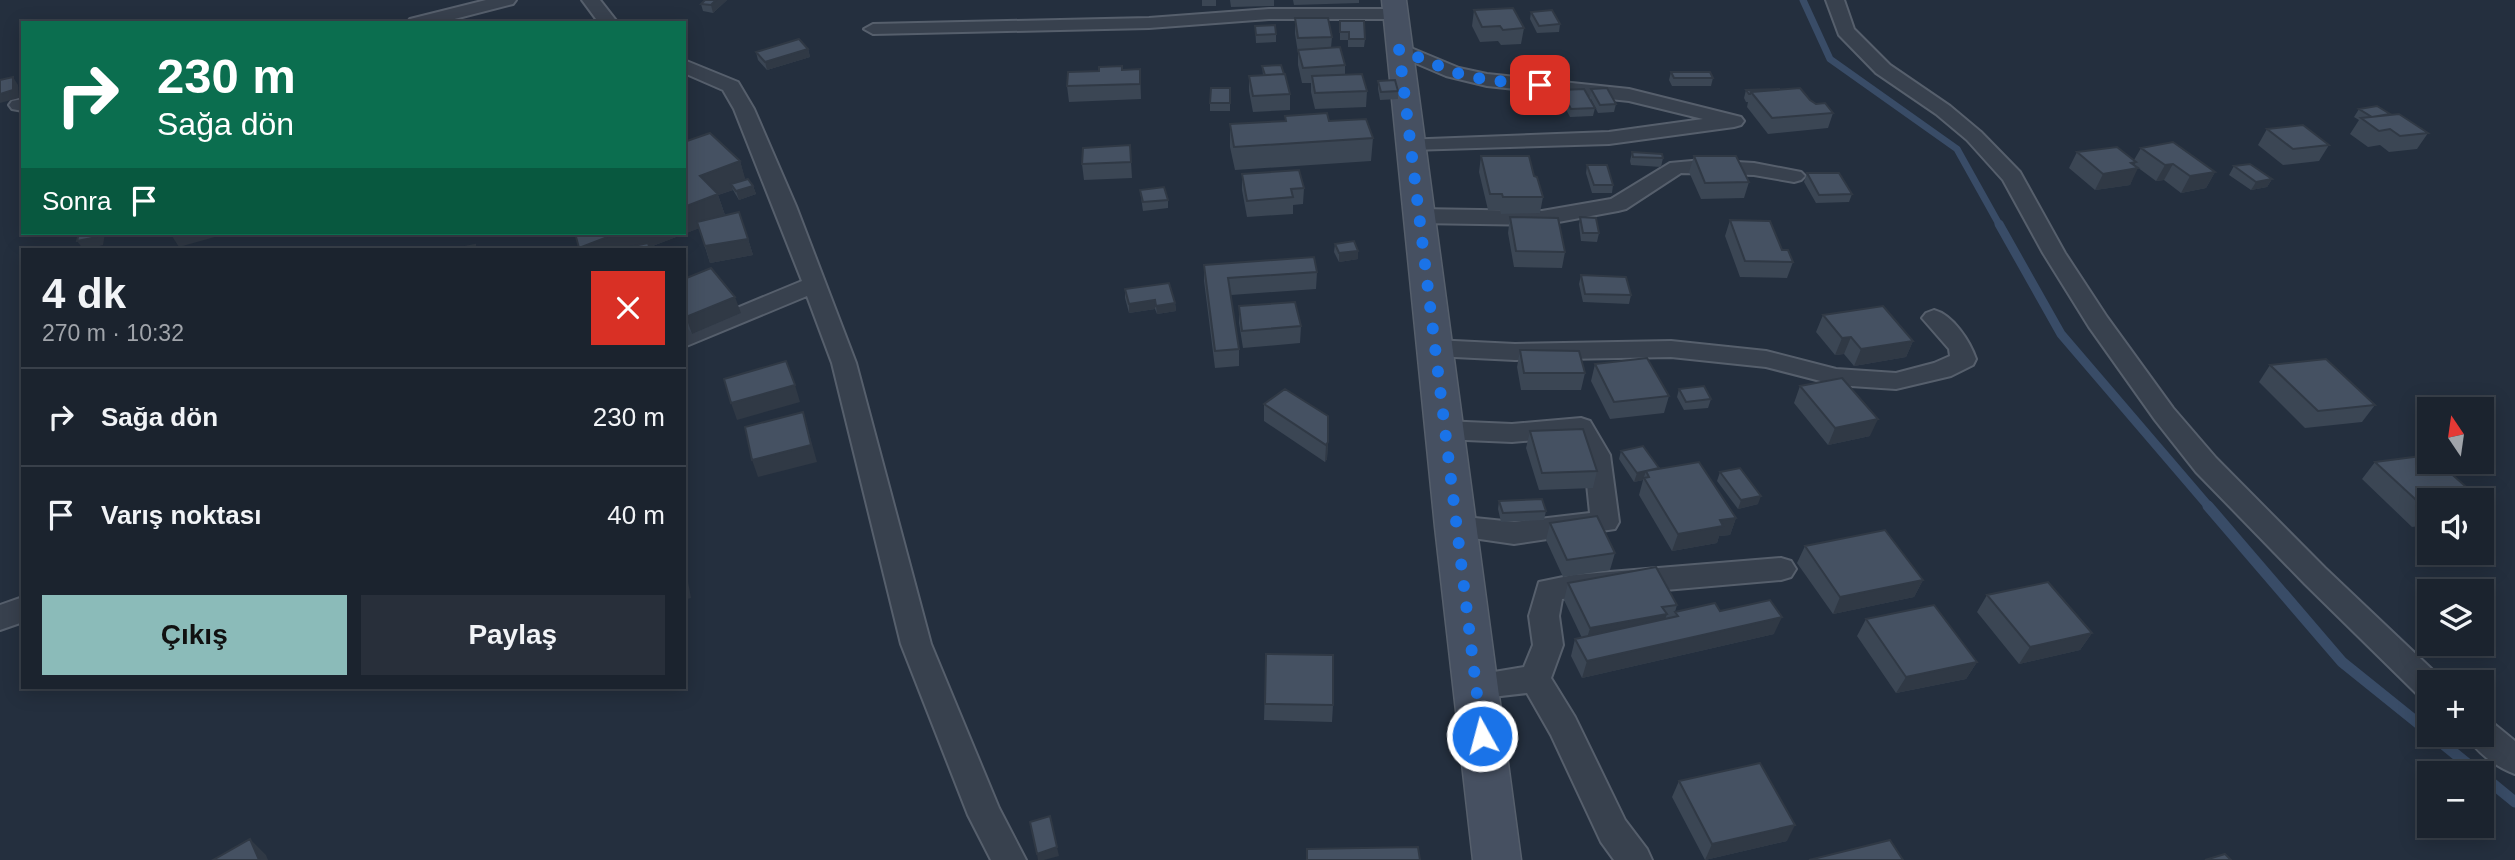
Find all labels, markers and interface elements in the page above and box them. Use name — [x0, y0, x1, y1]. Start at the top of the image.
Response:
icon: right — [42, 49, 133, 140]
text: 230 m — [157, 49, 296, 103]
pin — [1510, 55, 1570, 115]
icon: arrive — [1521, 66, 1559, 104]
text: Sağa dön — [157, 106, 294, 142]
icon: arrive — [125, 182, 163, 220]
text: Sonra — [42, 186, 111, 216]
text: 4 dk — [42, 270, 126, 317]
button: close — [591, 271, 665, 345]
text: 270 m · 10:32 — [42, 320, 184, 346]
north arrow — [2417, 397, 2494, 474]
map controls — [2417, 397, 2494, 838]
icon: right — [42, 398, 80, 436]
text: Sağa dön — [101, 402, 218, 432]
text: 230 m — [593, 402, 665, 432]
button: sound — [2417, 488, 2494, 565]
icon: arrive — [42, 496, 80, 534]
text: Varış noktası — [101, 500, 261, 530]
text: 40 m — [607, 500, 665, 530]
button: layers — [2417, 579, 2494, 656]
button: Çıkış — [42, 595, 347, 675]
button: Paylaş — [361, 595, 665, 675]
button: + — [2417, 670, 2494, 747]
position arrow — [1445, 699, 1519, 773]
button: − — [2417, 761, 2494, 838]

